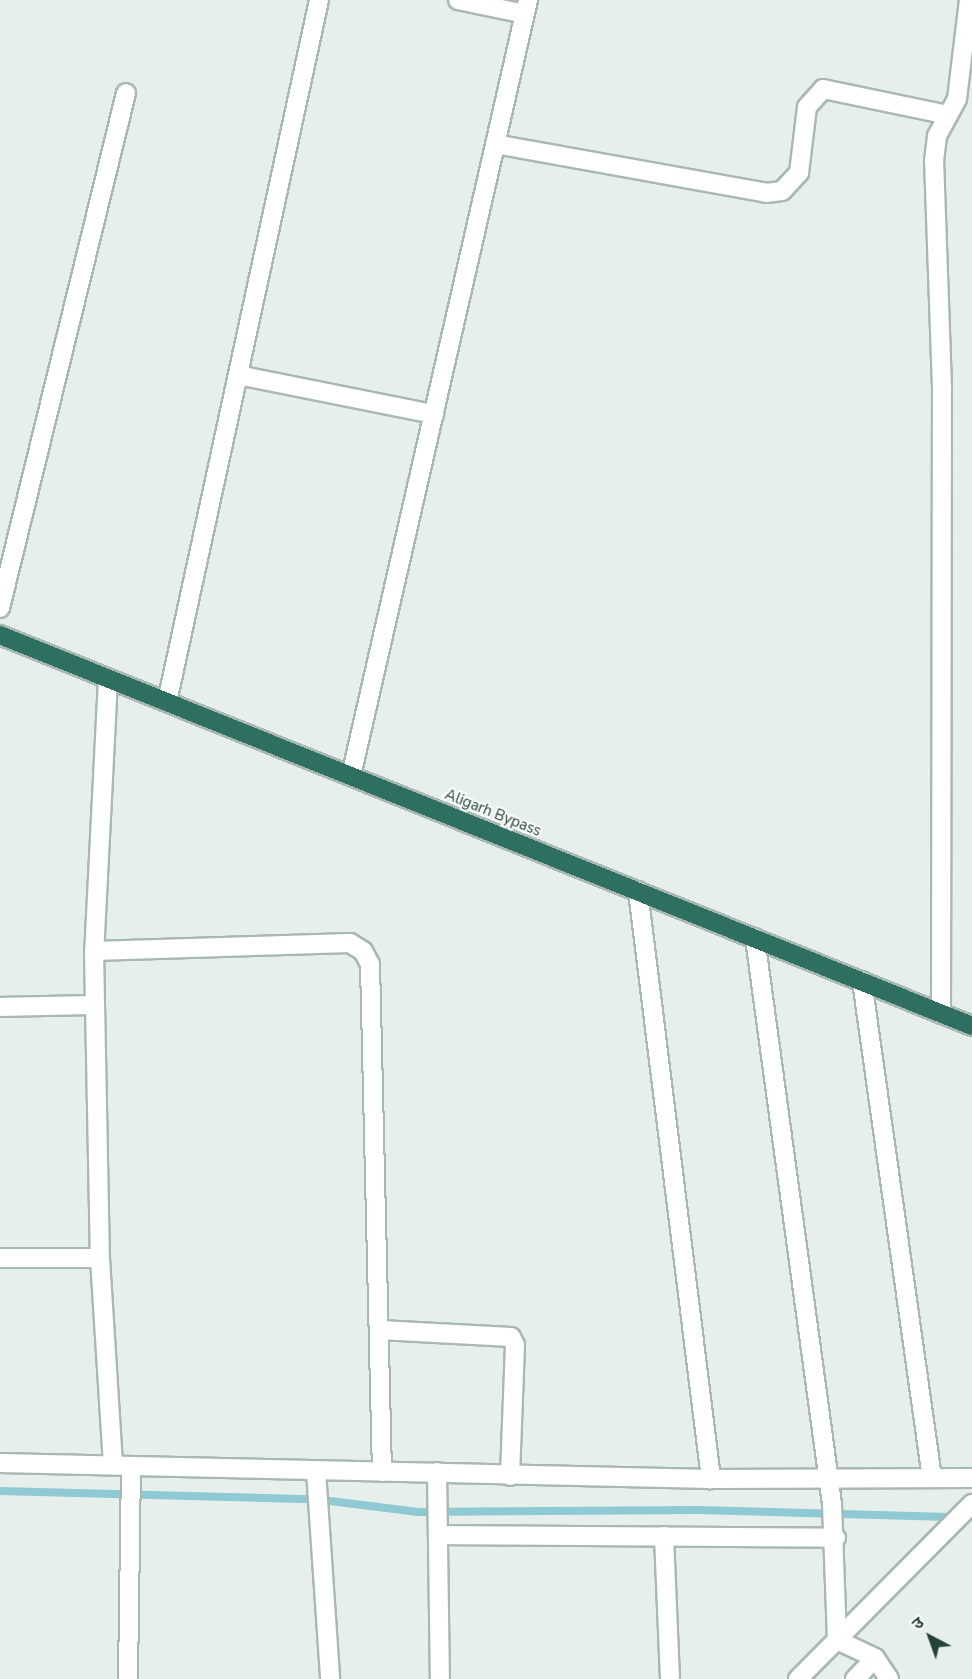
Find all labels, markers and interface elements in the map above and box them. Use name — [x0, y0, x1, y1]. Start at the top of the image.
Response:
street label: Aligarh Bypass — [442, 785, 544, 841]
north arrow — [900, 1607, 960, 1667]
text: उ — [907, 1612, 929, 1635]

